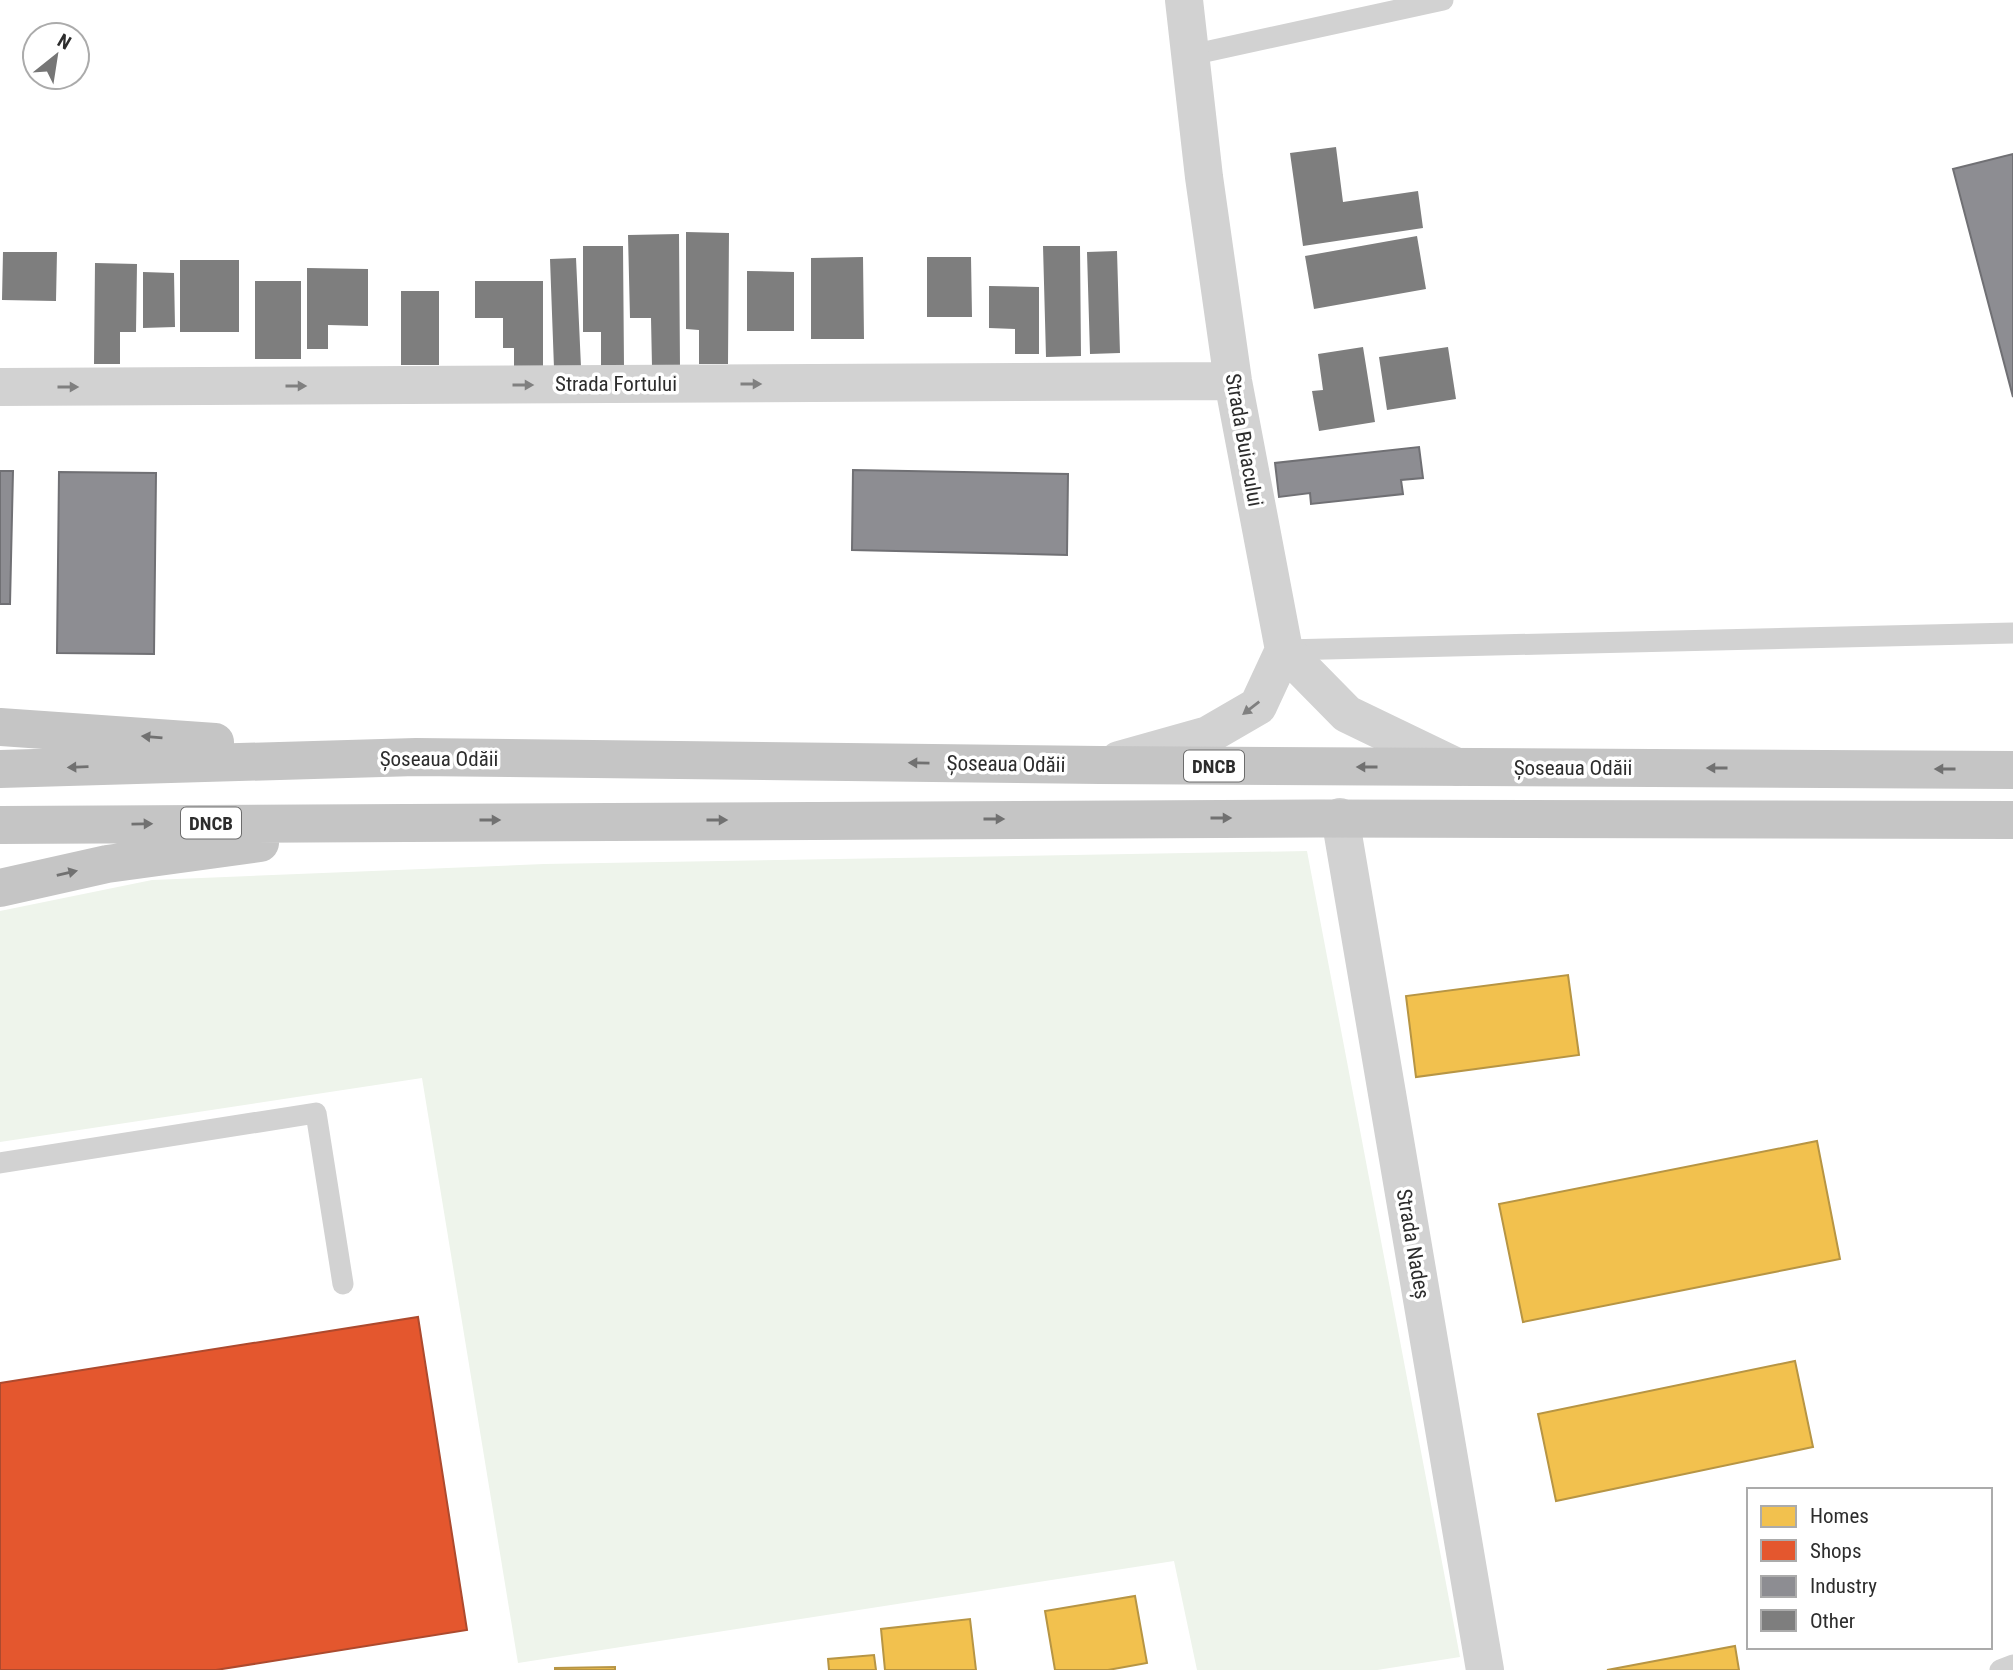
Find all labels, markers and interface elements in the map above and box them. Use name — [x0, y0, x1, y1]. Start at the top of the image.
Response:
north arrow — [21, 21, 91, 91]
text: N — [53, 29, 75, 55]
street label: Strada Fortului — [555, 372, 677, 396]
street label: Strada Buiacului — [1220, 372, 1268, 508]
one-way arrow — [740, 378, 762, 390]
one-way arrow — [512, 379, 534, 391]
one-way arrow — [285, 380, 307, 392]
one-way arrow — [57, 381, 79, 393]
one-way arrow — [1241, 701, 1260, 715]
one-way arrow — [141, 731, 163, 742]
street label: Șoseaua Odăii — [380, 747, 498, 771]
road number: DNCB — [1184, 750, 1244, 782]
street label: Șoseaua Odăii — [946, 751, 1066, 777]
street label: Șoseaua Odăii — [1514, 756, 1632, 780]
one-way arrow — [908, 757, 930, 769]
one-way arrow — [67, 761, 89, 772]
one-way arrow — [1356, 761, 1378, 773]
one-way arrow — [1706, 762, 1728, 774]
one-way arrow — [1934, 763, 1956, 775]
road number: DNCB — [181, 808, 241, 838]
one-way arrow — [1211, 812, 1233, 824]
one-way arrow — [983, 813, 1005, 825]
one-way arrow — [479, 814, 501, 826]
one-way arrow — [707, 814, 729, 826]
one-way arrow — [131, 818, 153, 830]
one-way arrow — [56, 867, 78, 878]
street label: Strada Nadeș — [1392, 1187, 1434, 1301]
legend — [1747, 1488, 1992, 1649]
text: Homes — [1810, 1504, 1869, 1528]
text: Shops — [1810, 1539, 1862, 1563]
text: Industry — [1810, 1574, 1877, 1598]
text: Other — [1810, 1609, 1855, 1633]

